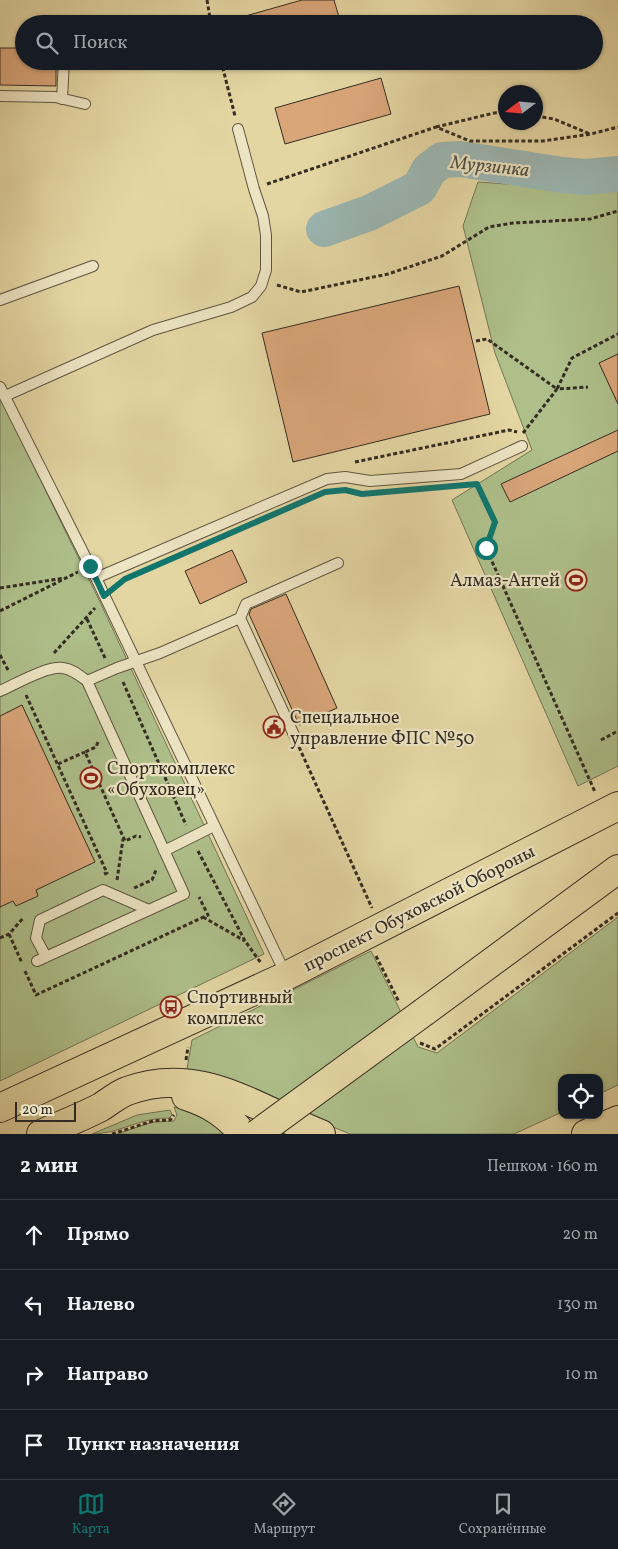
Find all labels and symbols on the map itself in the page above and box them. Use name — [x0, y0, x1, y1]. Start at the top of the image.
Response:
north arrow — [498, 85, 543, 130]
water label: Мурзинка — [448, 150, 531, 184]
route start — [475, 537, 498, 560]
route end — [79, 555, 102, 578]
sports icon: Алмаз-Антей — [564, 568, 588, 592]
place label: Алмаз-Антей — [450, 569, 560, 594]
place label: Специальное управление ФПС №50 — [290, 706, 475, 752]
public building icon: Специальное управление ФПС №50 — [262, 715, 286, 739]
place label: Спорткомплекс «Обуховец» — [107, 757, 235, 803]
sports icon: Спорткомплекс «Обуховец» — [79, 766, 103, 790]
street label: проспект Обуховской Обороны — [300, 840, 540, 979]
place label: Спортивный комплекс — [187, 986, 293, 1032]
bus stop icon: Спортивный комплекс — [159, 995, 183, 1019]
scale bar — [15, 1099, 76, 1122]

